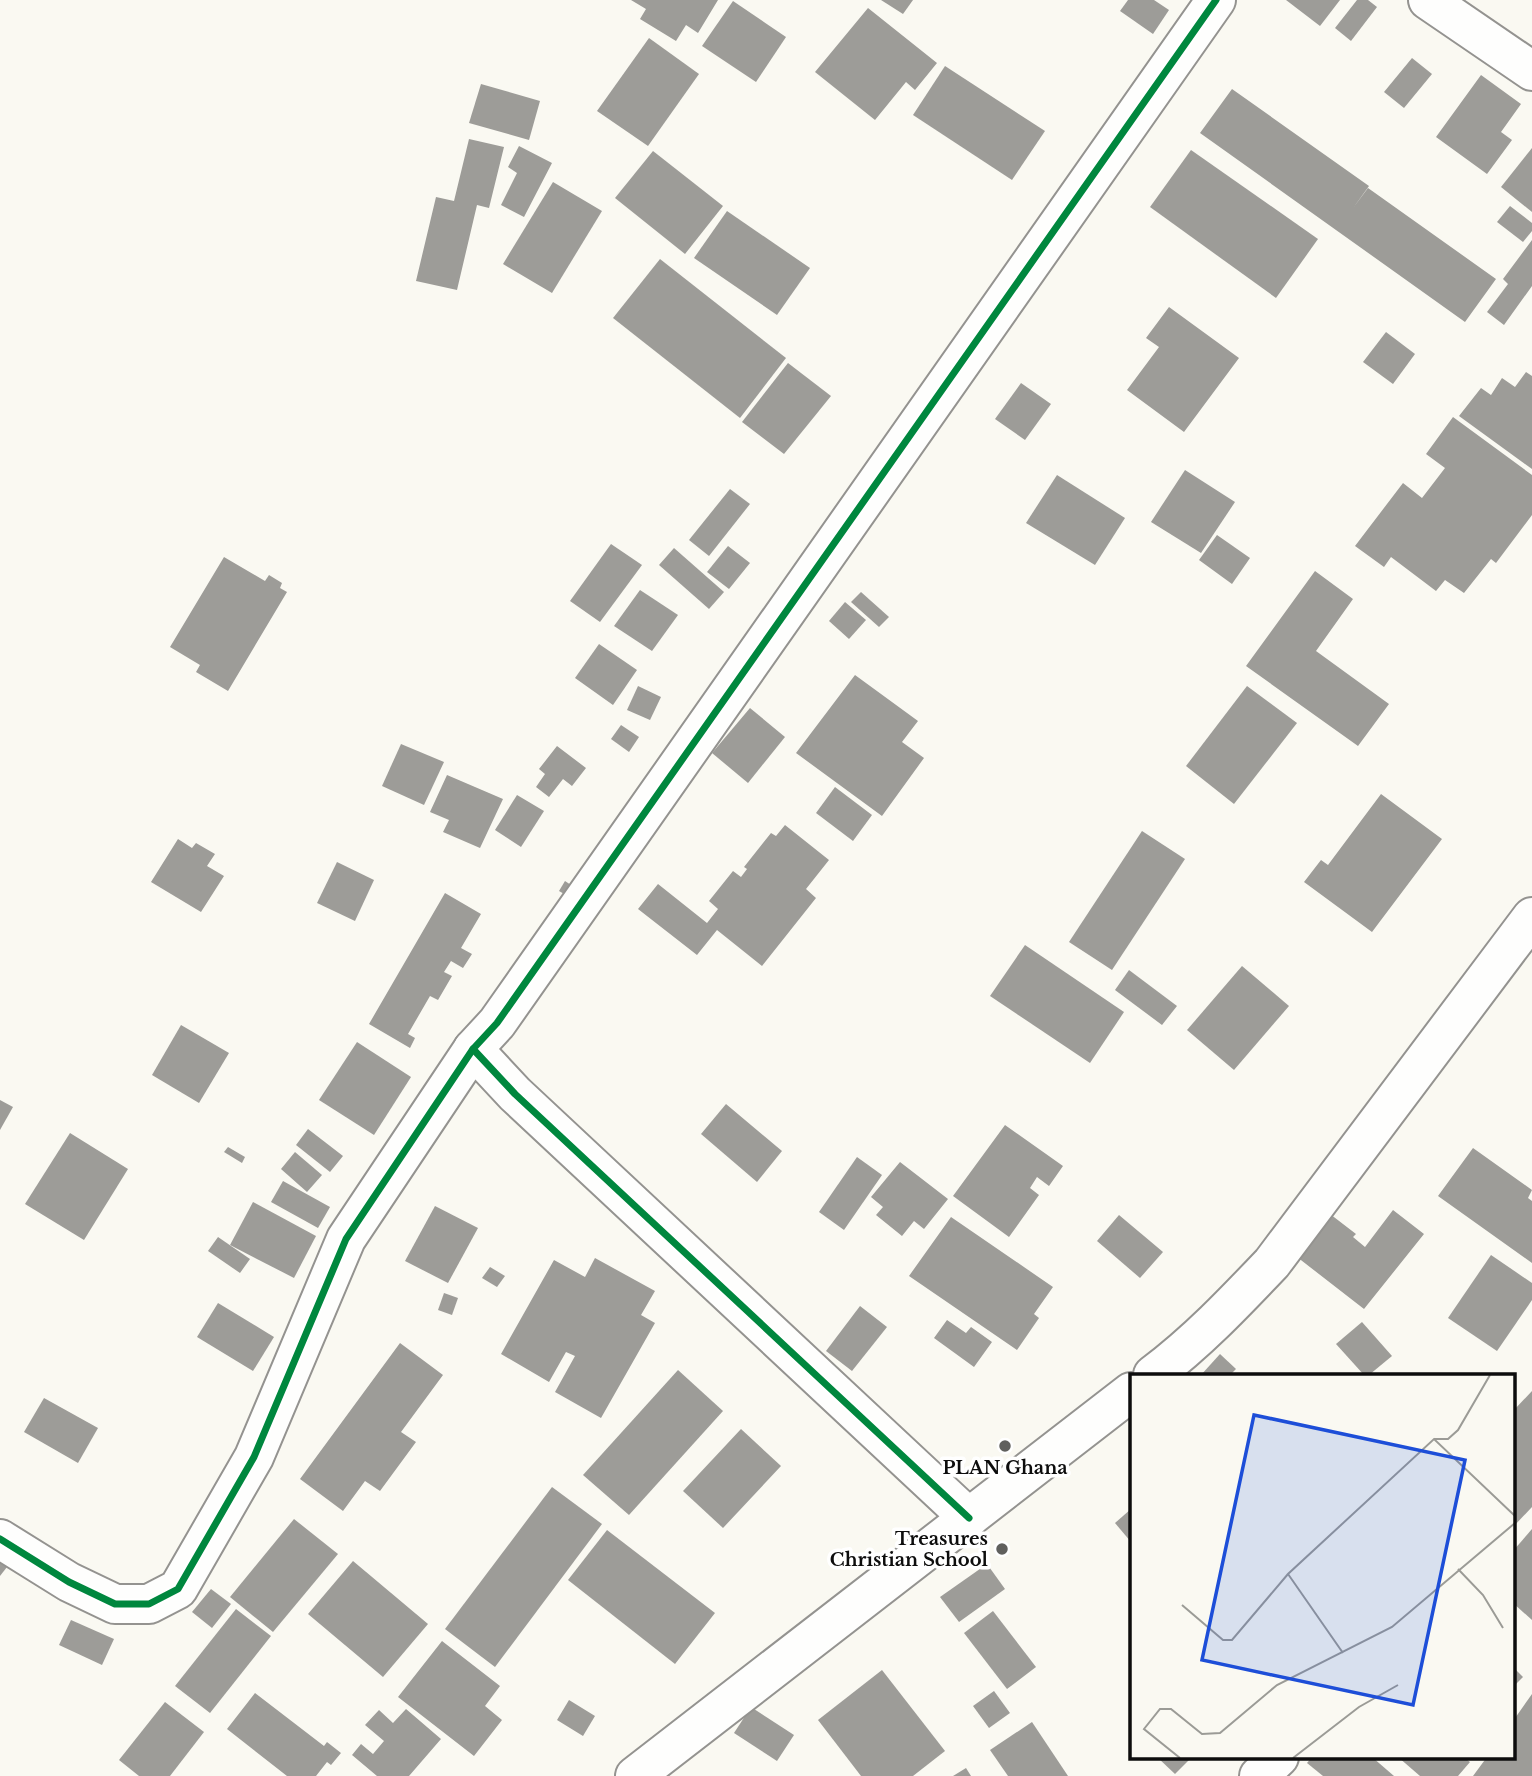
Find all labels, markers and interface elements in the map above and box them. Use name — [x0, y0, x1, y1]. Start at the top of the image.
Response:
inset map — [1130, 1374, 1514, 1758]
marker: PLAN Ghana — [997, 1438, 1013, 1454]
place label: PLAN Ghana — [942, 1457, 1068, 1479]
place label: Treasures Christian School — [830, 1528, 989, 1571]
marker: Treasures Christian School — [994, 1541, 1010, 1557]

